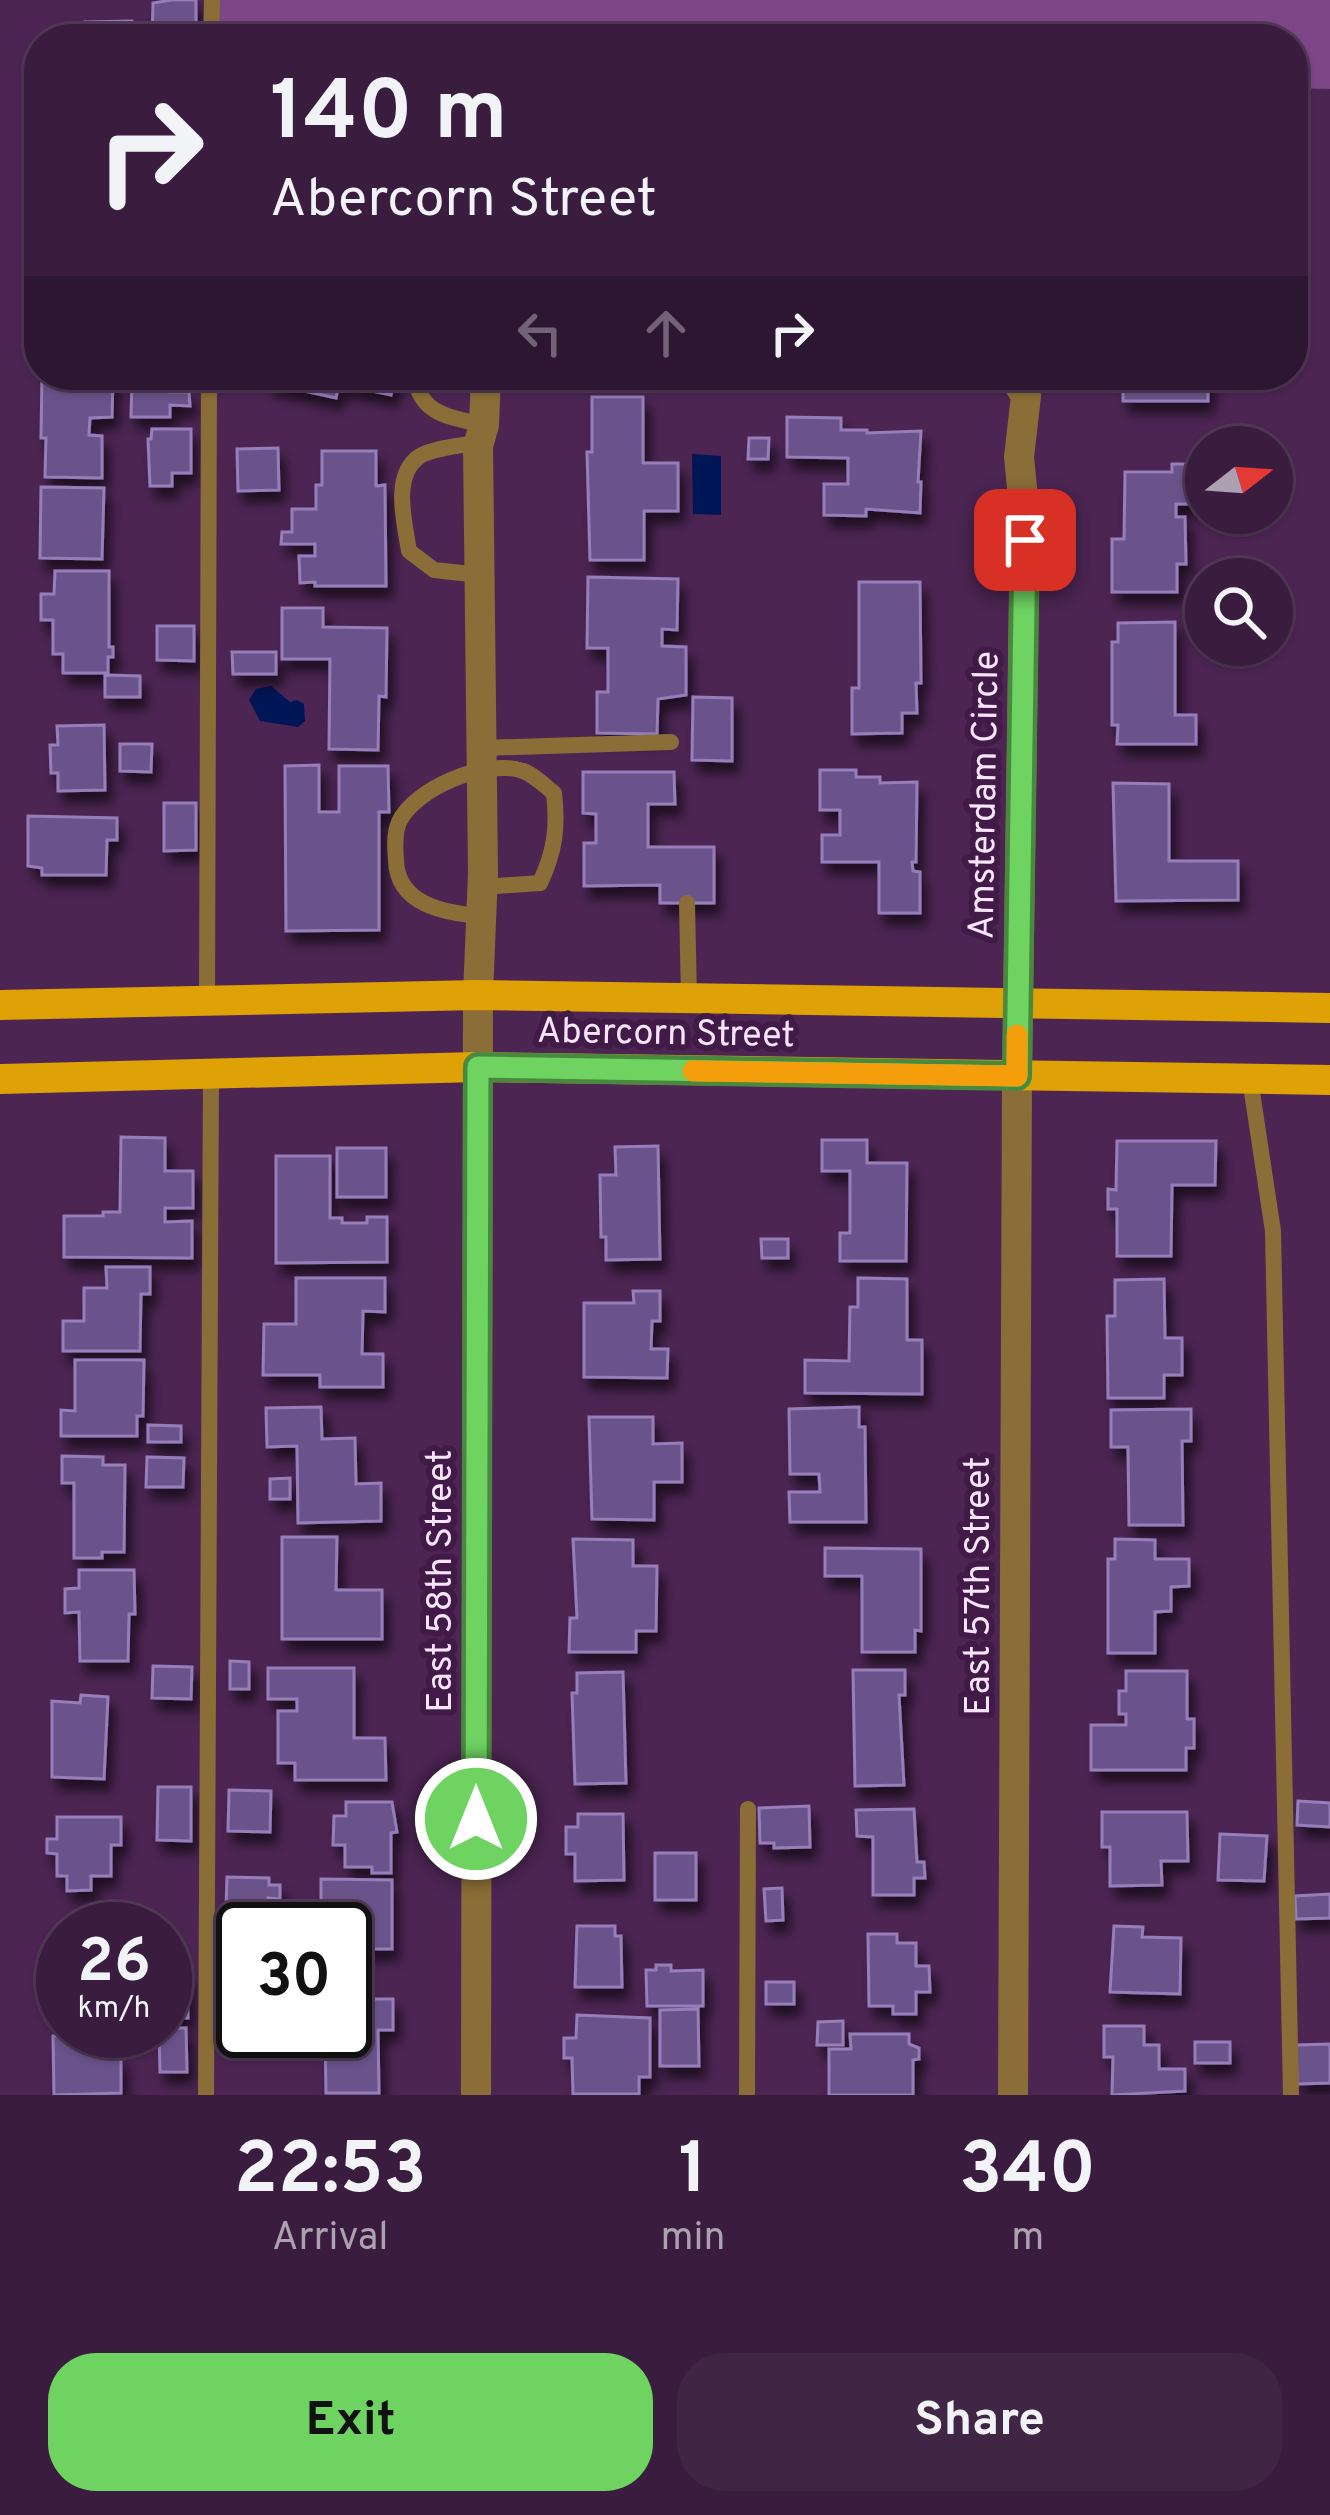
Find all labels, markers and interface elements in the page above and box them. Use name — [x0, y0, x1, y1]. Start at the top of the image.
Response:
text: 140 m — [270, 63, 507, 169]
icon: right — [72, 72, 228, 228]
text: Abercorn Street — [270, 167, 657, 236]
icon: left — [507, 300, 573, 366]
icon: ahead — [633, 300, 699, 366]
icon: right — [759, 300, 825, 366]
north arrow — [1185, 426, 1293, 534]
map controls — [1185, 426, 1293, 666]
pin — [974, 489, 1076, 591]
icon: arrive — [992, 507, 1058, 573]
button: search — [1185, 558, 1293, 666]
street label: Amsterdam Circle — [960, 650, 1012, 940]
street label: Abercorn Street — [537, 1010, 795, 1060]
street label: East 58th Street — [419, 1449, 465, 1713]
street label: East 57th Street — [957, 1456, 1003, 1716]
position arrow — [413, 1756, 539, 1882]
speed limit sign: 30 — [216, 1902, 372, 2058]
text: 26 — [77, 1927, 151, 2003]
text: km/h — [78, 1991, 150, 2028]
text: 22:53 — [234, 2127, 427, 2219]
text: 1 — [679, 2127, 707, 2219]
text: 340 — [959, 2127, 1096, 2219]
text: Arrival — [272, 2215, 388, 2264]
text: min — [661, 2215, 725, 2264]
text: m — [1011, 2215, 1044, 2264]
button: Exit — [48, 2353, 653, 2491]
button: Share — [677, 2353, 1282, 2491]

